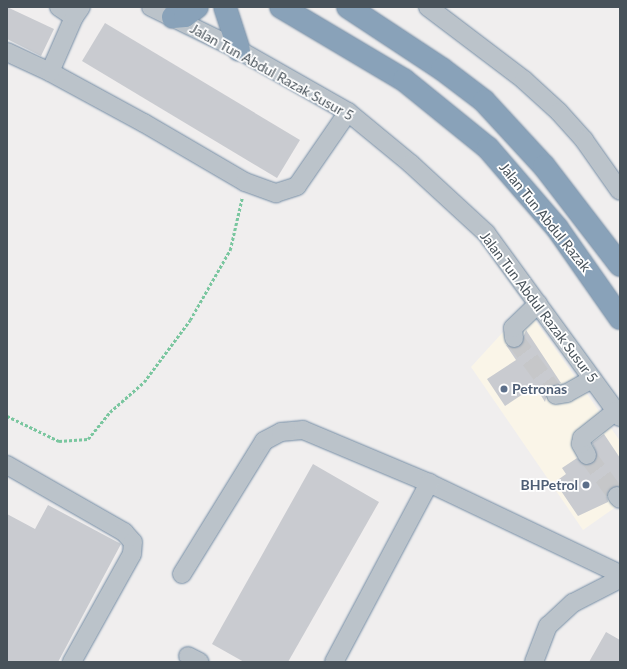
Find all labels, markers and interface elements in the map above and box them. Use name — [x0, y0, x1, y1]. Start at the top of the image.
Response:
street label: Jalan Tun Abdul Razak Susur 5 — [187, 20, 357, 124]
street label: Jalan Tun Abdul Razak — [496, 159, 594, 275]
street label: Jalan Tun Abdul Razak Susur 5 — [476, 228, 602, 386]
place label: Petronas — [512, 381, 567, 397]
marker: Petronas — [499, 384, 509, 394]
place label: BHPetrol — [521, 477, 578, 493]
marker: BHPetrol — [581, 480, 591, 490]

